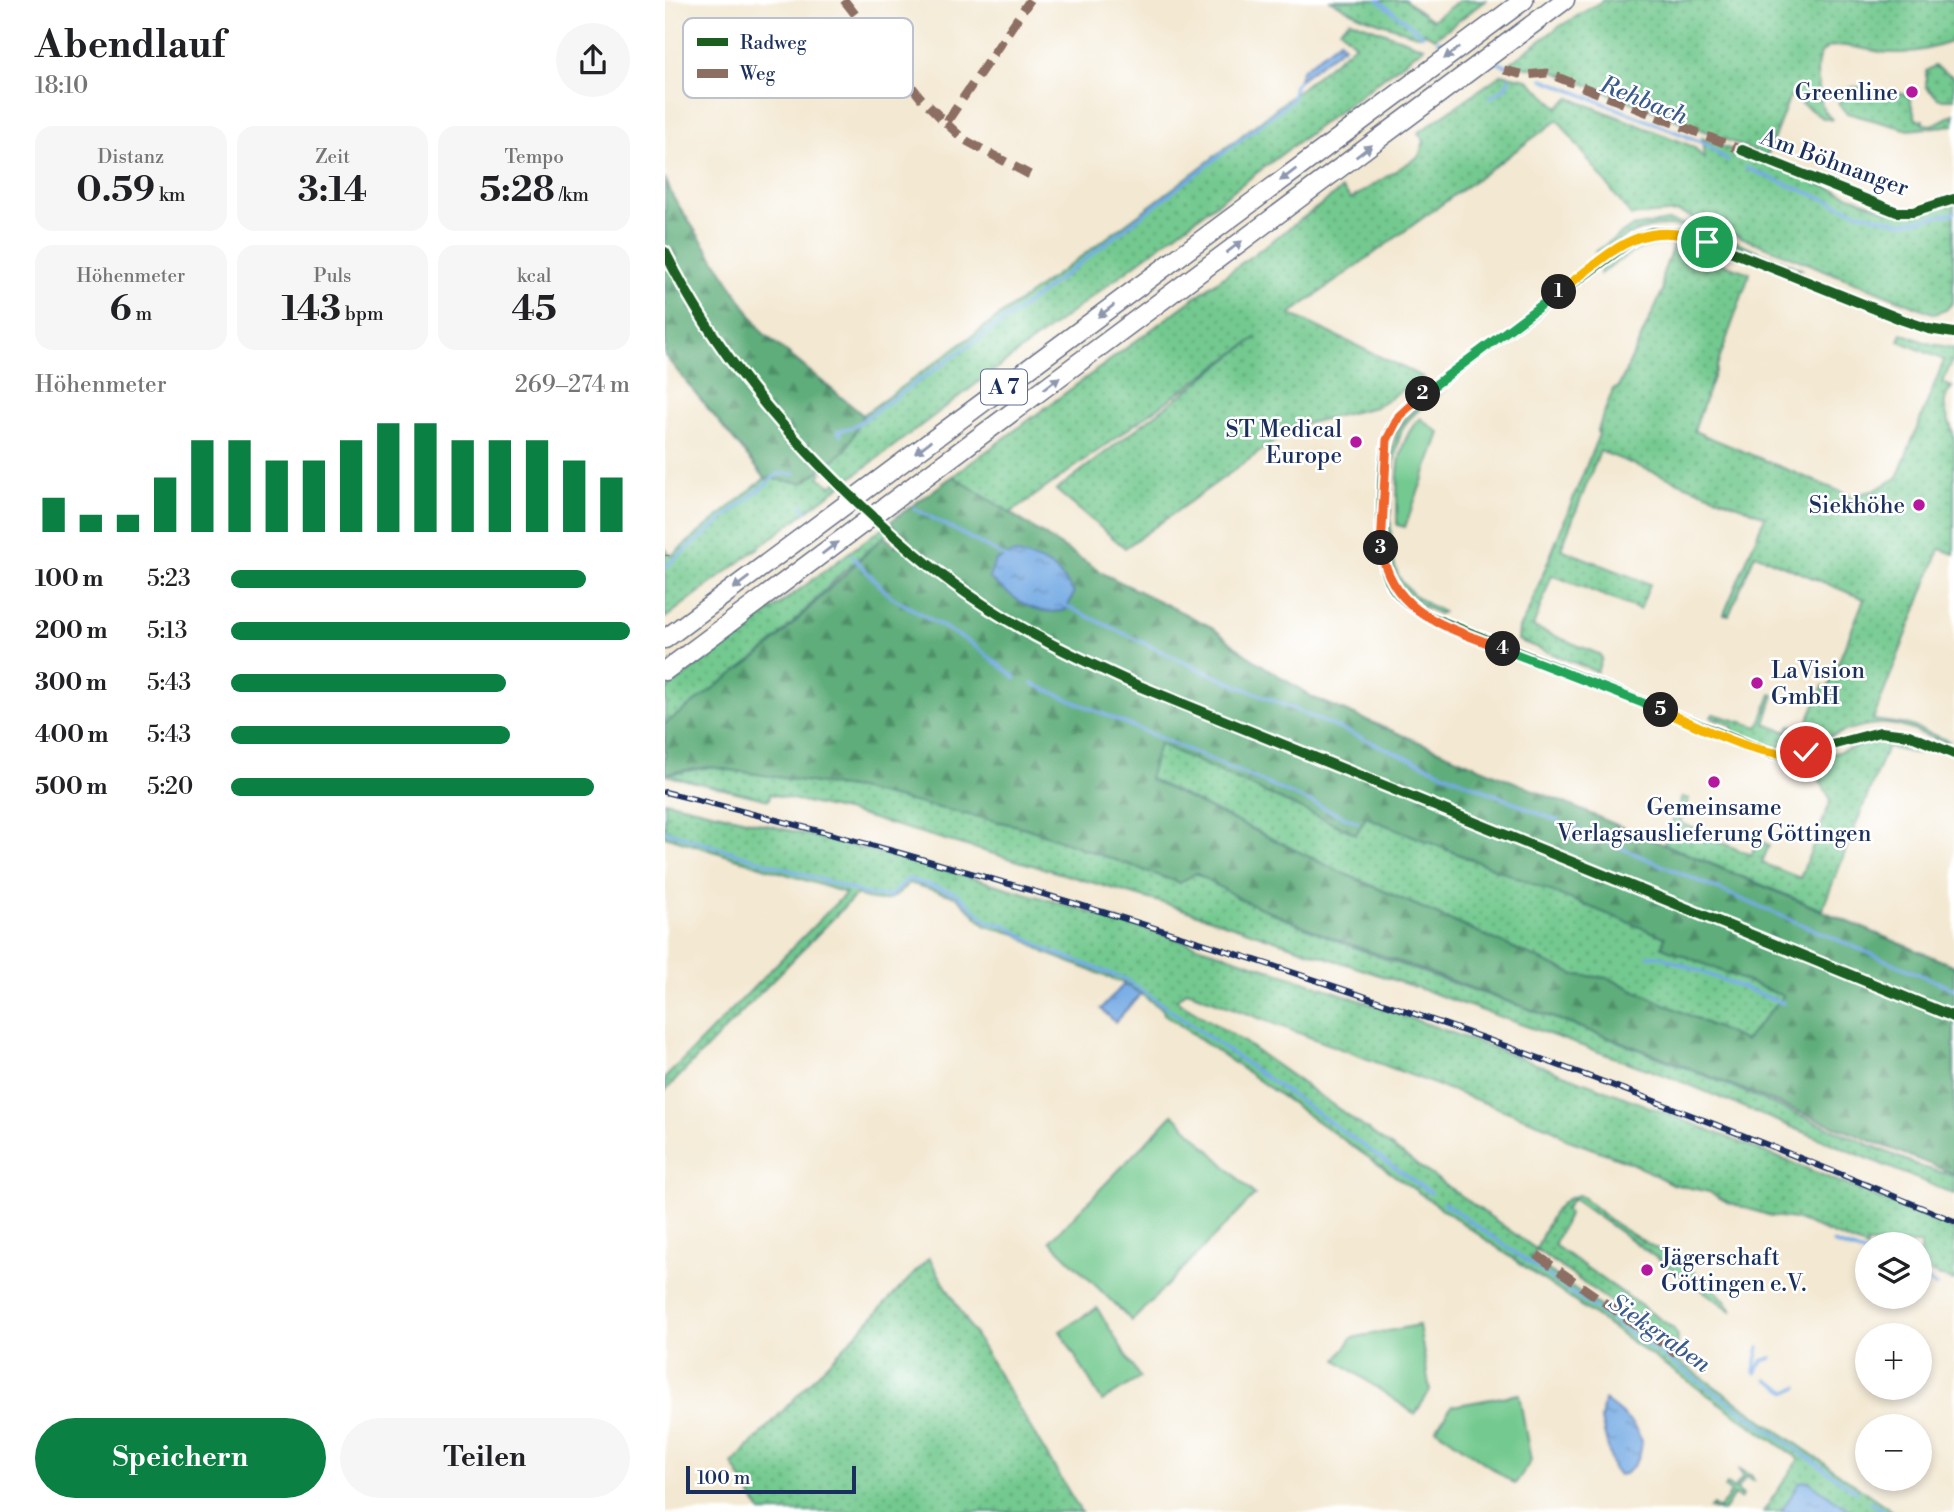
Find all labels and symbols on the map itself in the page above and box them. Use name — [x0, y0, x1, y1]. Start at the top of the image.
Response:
legend — [683, 18, 913, 98]
text: Radweg — [740, 31, 807, 55]
one-way arrow — [1444, 45, 1462, 60]
text: Weg — [739, 62, 776, 86]
water label: Rehbach — [1595, 70, 1692, 132]
place label: Greenline — [1795, 79, 1898, 107]
marker: Greenline — [1904, 84, 1920, 100]
street label: Am Böhnanger — [1756, 123, 1913, 203]
one-way arrow — [1355, 144, 1373, 158]
one-way arrow — [1280, 168, 1298, 183]
pin — [1677, 212, 1737, 272]
one-way arrow — [1225, 240, 1243, 255]
pin: 1 — [1541, 274, 1577, 310]
one-way arrow — [1097, 304, 1115, 318]
road number: A 7 — [981, 370, 1027, 404]
one-way arrow — [1043, 376, 1061, 390]
pin: 2 — [1405, 376, 1441, 412]
place label: ST Medical Europe — [1225, 416, 1342, 470]
marker: ST Medical Europe — [1348, 434, 1364, 450]
one-way arrow — [914, 440, 933, 454]
place label: Siekhöhe — [1809, 492, 1905, 520]
marker: Siekhöhe — [1911, 497, 1927, 513]
pin: 3 — [1363, 530, 1399, 566]
one-way arrow — [821, 542, 839, 556]
one-way arrow — [732, 575, 750, 589]
pin: 4 — [1485, 632, 1521, 666]
place label: LaVision GmbH — [1771, 657, 1865, 711]
marker: LaVision GmbH — [1749, 675, 1765, 691]
pin: 5 — [1643, 692, 1679, 728]
pin — [1776, 722, 1836, 782]
marker: Gemeinsame Verlagsauslieferung Göttingen — [1706, 774, 1722, 790]
place label: Gemeinsame Verlagsauslieferung Göttingen — [1556, 794, 1872, 848]
place label: Jägerschaft Göttingen e.V. — [1660, 1244, 1806, 1298]
marker: Jägerschaft Göttingen e.V. — [1639, 1262, 1655, 1278]
water label: Siekgraben — [1603, 1288, 1717, 1380]
scale bar — [686, 1463, 856, 1495]

